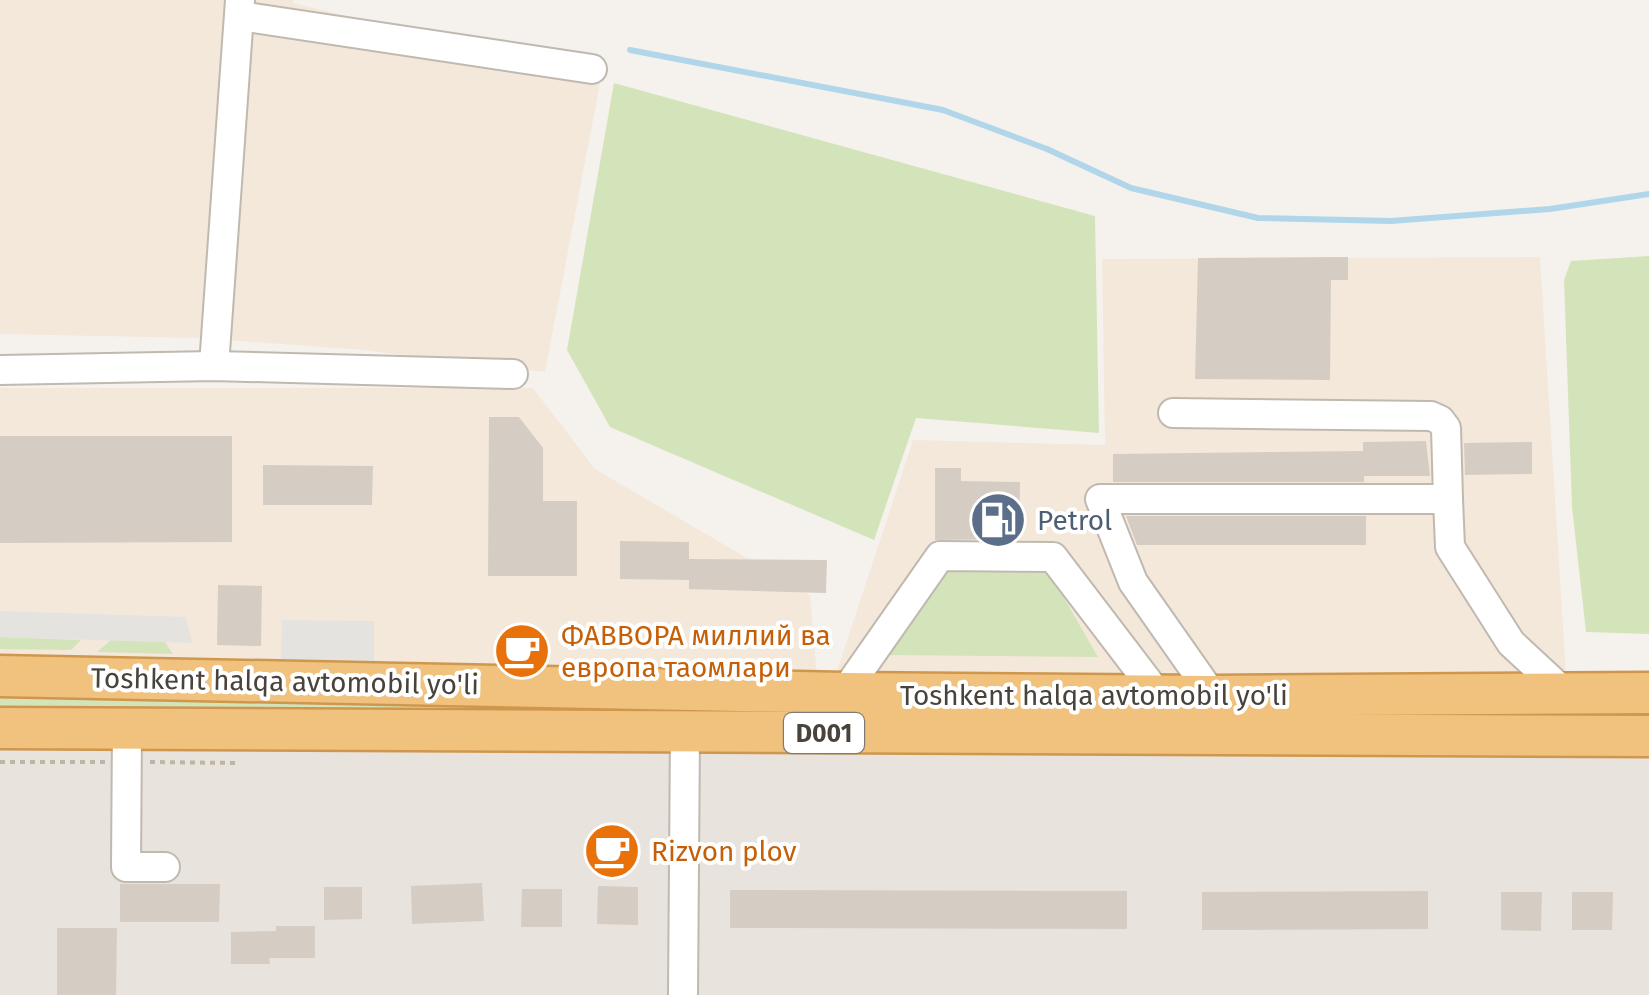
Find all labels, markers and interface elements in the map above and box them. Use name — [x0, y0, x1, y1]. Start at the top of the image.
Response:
fuel station icon: Petrol — [968, 490, 1028, 550]
place label: Petrol — [1037, 504, 1112, 537]
place label: ФАВВОРА миллий ва европа таомлари — [561, 619, 831, 684]
cafe icon: ФАВВОРА миллий ва европа таомлари — [492, 621, 552, 681]
street label: Toshkent halqa avtomobil yo'li — [91, 662, 479, 701]
street label: Toshkent halqa avtomobil yo'li — [900, 679, 1288, 712]
road number: D001 — [784, 713, 864, 753]
cafe icon: Rizvon plov — [582, 821, 642, 881]
place label: Rizvon plov — [651, 835, 797, 868]

